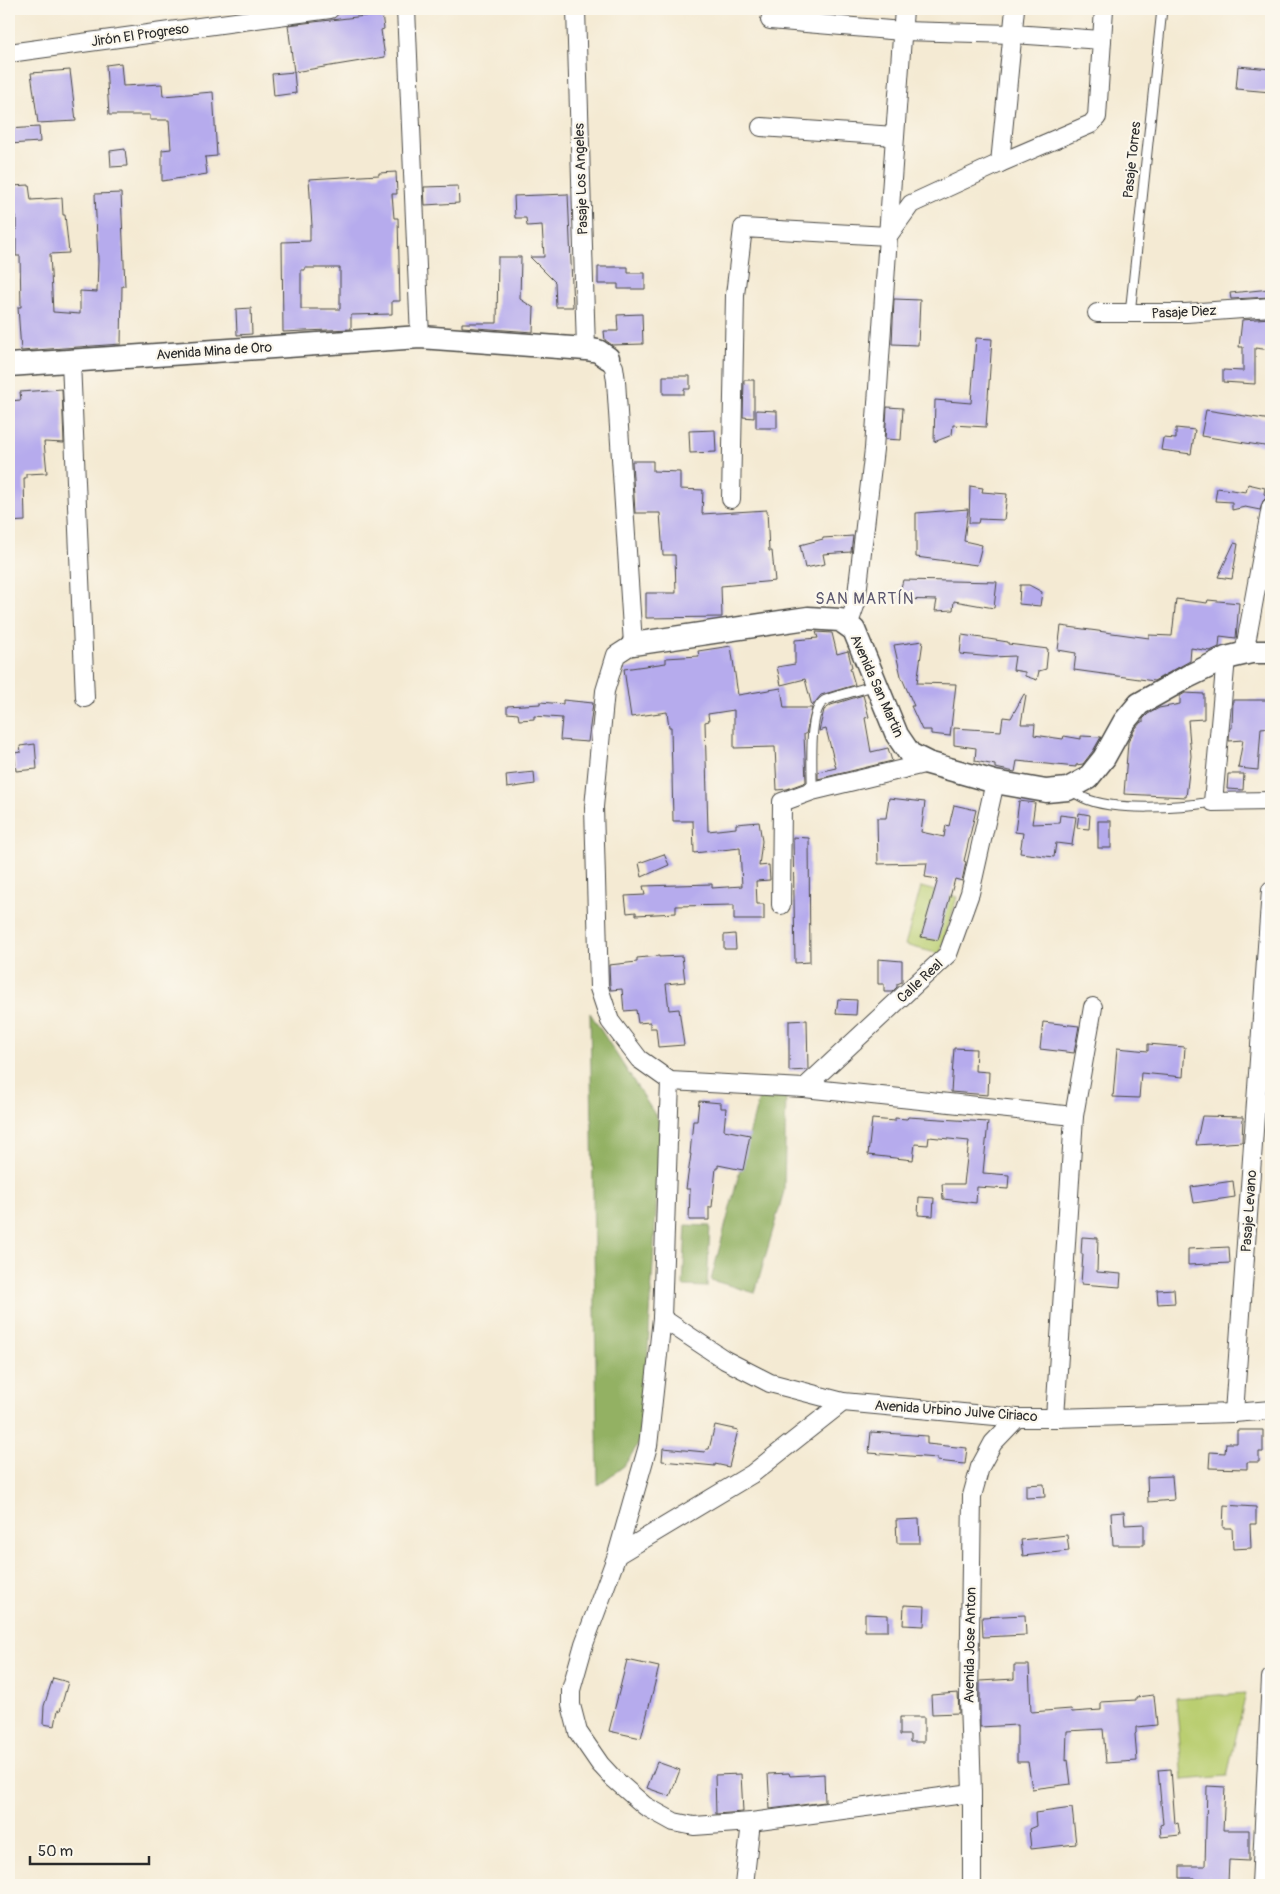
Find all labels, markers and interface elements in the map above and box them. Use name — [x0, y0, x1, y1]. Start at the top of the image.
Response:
street label: Jirón El Progreso — [90, 20, 190, 50]
street label: Pasaje Torres — [1120, 120, 1145, 199]
street label: Pasaje Los Angeles — [571, 122, 591, 235]
street label: Pasaje Diez — [1151, 302, 1217, 322]
street label: Avenida Mina de Oro — [156, 338, 273, 364]
district label: SAN MARTÍN — [815, 589, 915, 609]
street label: Avenida San Martin — [847, 632, 907, 740]
street label: Calle Real — [894, 955, 946, 1007]
street label: Pasaje Levano — [1238, 1169, 1260, 1253]
street label: Avenida Urbino Julve Ciriaco — [874, 1397, 1039, 1425]
street label: Avenida Jose Anton — [960, 1587, 980, 1703]
scale bar — [30, 1834, 149, 1866]
text: 50 m — [38, 1842, 73, 1861]

